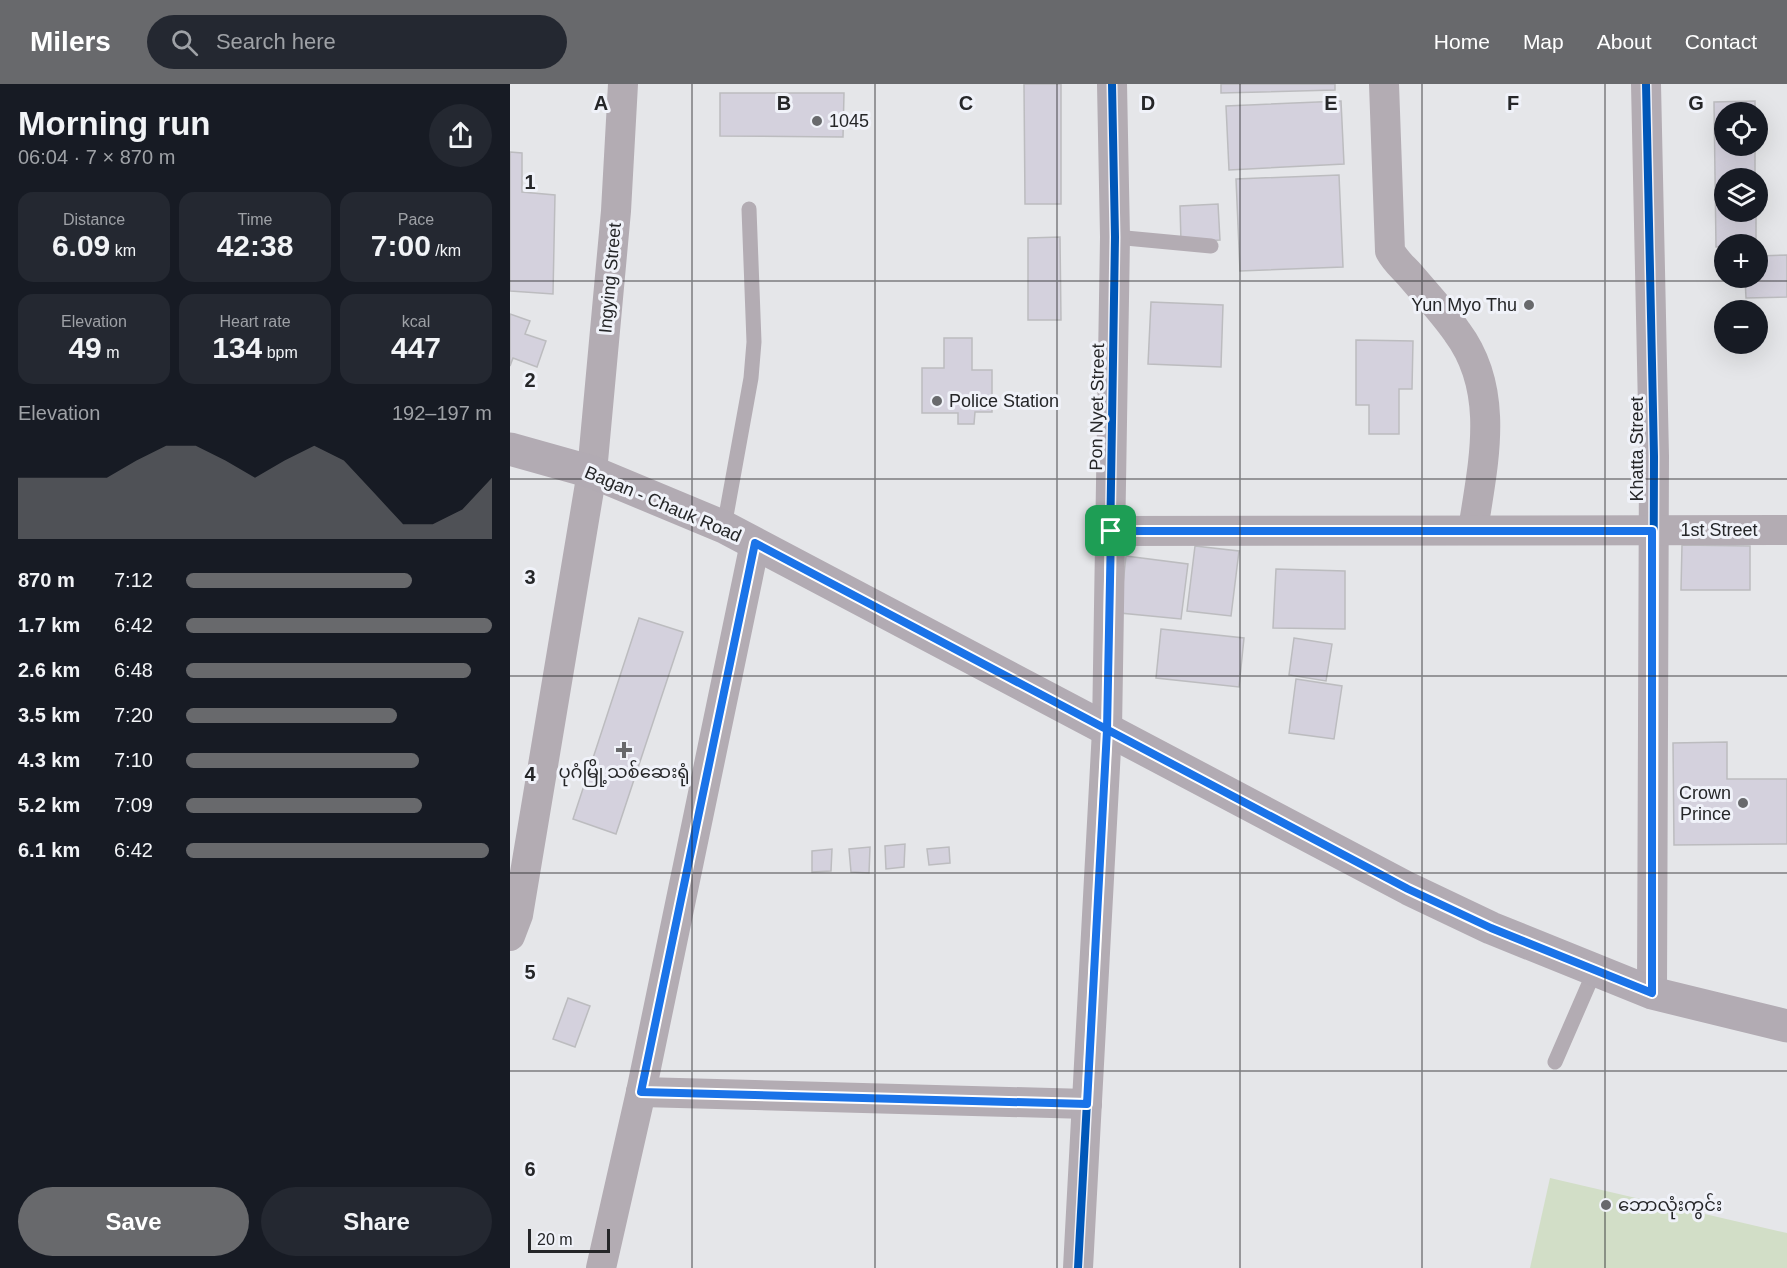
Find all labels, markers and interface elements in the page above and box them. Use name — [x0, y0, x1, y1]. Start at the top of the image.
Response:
search box — [147, 15, 567, 69]
text: Milers — [30, 26, 111, 57]
icon: search — [168, 26, 201, 59]
text: Search here — [216, 29, 336, 54]
text: Home — [1434, 30, 1490, 53]
text: Map — [1523, 30, 1564, 53]
text: About — [1597, 30, 1652, 53]
text: Contact — [1685, 30, 1757, 53]
text: A — [594, 92, 608, 114]
text: B — [777, 92, 791, 114]
text: C — [959, 92, 973, 114]
text: D — [1141, 92, 1155, 114]
text: E — [1324, 92, 1338, 114]
text: F — [1507, 92, 1519, 114]
text: G — [1688, 92, 1704, 114]
map controls — [1714, 102, 1768, 354]
button: locate — [1714, 102, 1768, 156]
button: share — [429, 104, 492, 167]
text: Morning run — [18, 105, 210, 142]
place label: 1045 — [829, 111, 869, 131]
marker: 1045 — [810, 114, 824, 128]
text: 06:04 · 7 × 870 m — [18, 146, 175, 168]
button: layers — [1714, 168, 1768, 222]
text: 1 — [524, 171, 536, 193]
text: Distance — [63, 211, 125, 228]
text: Time — [238, 211, 272, 228]
text: Pace — [398, 211, 434, 228]
street label: Ingying Street — [595, 222, 625, 334]
text: 6.09 — [52, 229, 110, 262]
text: 42:38 — [217, 229, 293, 262]
text: 7:00 — [371, 229, 431, 262]
button: + — [1714, 234, 1768, 288]
text: km — [110, 242, 136, 259]
text: /km — [431, 242, 461, 259]
place label: Yun Myo Thu — [1411, 295, 1517, 315]
marker: Yun Myo Thu — [1522, 298, 1536, 312]
button: − — [1714, 300, 1768, 354]
text: Elevation — [61, 313, 127, 330]
text: Heart rate — [219, 313, 291, 330]
text: kcal — [402, 313, 430, 330]
text: 49 — [68, 331, 102, 364]
text: 134 — [212, 331, 262, 364]
text: 447 — [391, 331, 441, 364]
street label: Pon Nyet Street — [1086, 343, 1108, 471]
text: m — [102, 344, 120, 361]
text: bpm — [262, 344, 298, 361]
text: 2 — [524, 369, 536, 391]
place label: Police Station — [949, 391, 1059, 411]
marker: Police Station — [930, 394, 944, 408]
street label: Khatta Street — [1627, 396, 1647, 502]
text: Elevation — [18, 402, 100, 424]
text: 192–197 m — [392, 402, 492, 424]
street label: Bagan - Chauk Road — [582, 462, 744, 546]
pin — [1085, 505, 1136, 556]
icon: arrive — [1094, 514, 1127, 547]
street label: 1st Street — [1680, 520, 1758, 540]
text: 3 — [524, 566, 536, 588]
text: 870 m — [18, 569, 75, 591]
text: 7:12 — [114, 569, 153, 591]
text: 1.7 km — [18, 614, 80, 636]
text: 6:42 — [114, 614, 153, 636]
text: 2.6 km — [18, 659, 80, 681]
text: 6:48 — [114, 659, 153, 681]
text: 3.5 km — [18, 704, 80, 726]
text: 7:20 — [114, 704, 153, 726]
marker: ပုဂံမြို့သစ်ဆေးရုံ — [615, 741, 633, 759]
text: 4.3 km — [18, 749, 80, 771]
text: 7:10 — [114, 749, 153, 771]
place label: ပုဂံမြို့သစ်ဆေးရုံ — [558, 758, 690, 787]
text: 4 — [524, 763, 536, 785]
place label: Crown Prince — [1679, 783, 1731, 824]
text: 5.2 km — [18, 794, 80, 816]
text: 7:09 — [114, 794, 153, 816]
marker: Crown Prince — [1736, 796, 1750, 810]
text: 6.1 km — [18, 839, 80, 861]
text: 6:42 — [114, 839, 153, 861]
text: 5 — [524, 961, 536, 983]
text: 6 — [524, 1158, 536, 1180]
button: Save — [18, 1187, 249, 1256]
button: Share — [261, 1187, 492, 1256]
place label: ဘောလုံးကွင်း — [1618, 1192, 1722, 1220]
marker: ဘောလုံးကွင်း — [1599, 1198, 1613, 1212]
scale bar — [528, 1226, 610, 1254]
text: 20 m — [537, 1231, 573, 1248]

